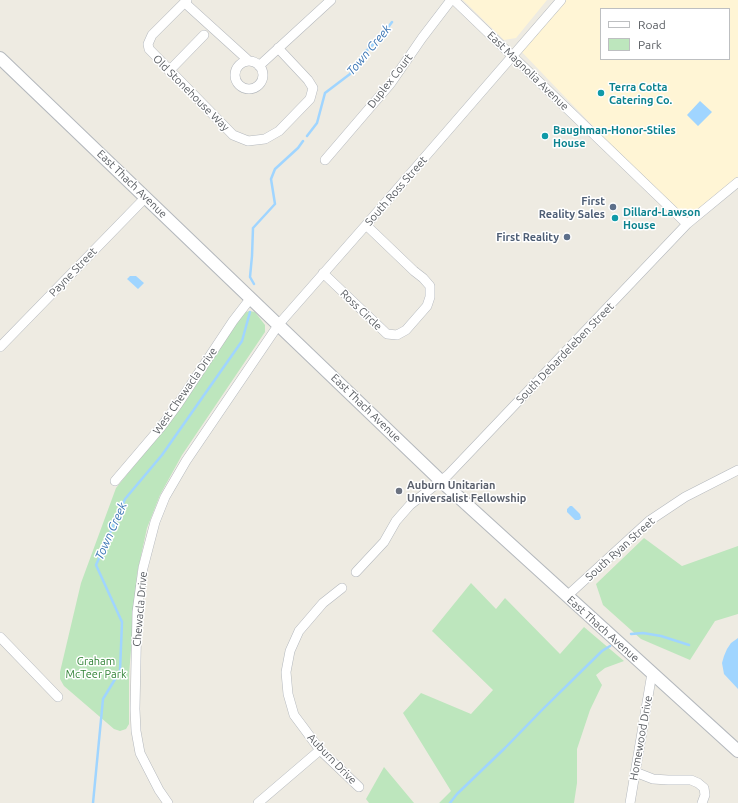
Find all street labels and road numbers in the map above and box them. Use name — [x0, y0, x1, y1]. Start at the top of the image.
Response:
street label: East Magnolia Avenue — [484, 29, 572, 113]
street label: Duplex Court — [365, 51, 415, 111]
street label: Old Stonehouse Way — [150, 52, 232, 134]
street label: East Thach Avenue — [94, 147, 170, 221]
street label: South Ross Street — [362, 154, 430, 228]
street label: Payne Street — [46, 245, 100, 299]
street label: Ross Circle — [337, 287, 385, 333]
street label: South Debardeleben Street — [513, 300, 617, 406]
street label: West Chewacla Drive — [150, 345, 220, 437]
street label: East Thach Avenue — [328, 371, 404, 445]
street label: South Ryan Street — [583, 514, 657, 584]
street label: Chewacla Drive — [130, 571, 150, 647]
street label: East Thach Avenue — [564, 593, 642, 665]
street label: Homewood Drive — [627, 694, 655, 782]
street label: Auburn Drive — [305, 731, 359, 787]

